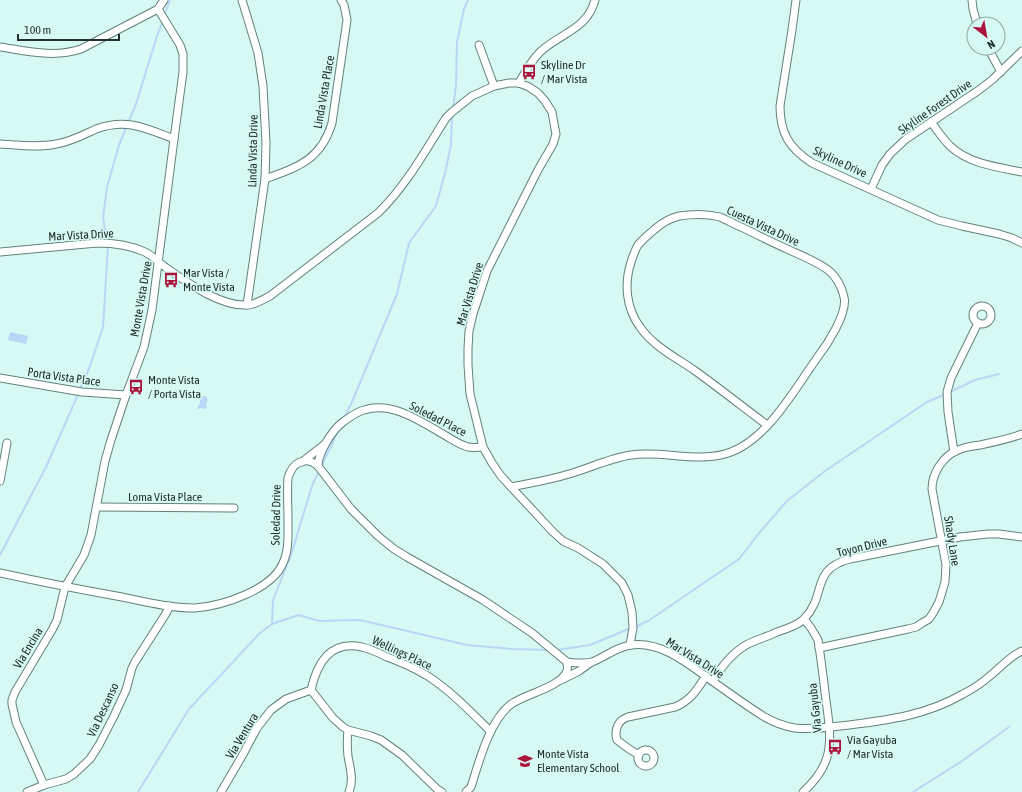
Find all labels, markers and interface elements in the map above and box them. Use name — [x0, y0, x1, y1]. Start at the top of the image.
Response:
scale bar — [18, 16, 119, 42]
north arrow — [966, 16, 1006, 56]
text: 100 m — [24, 23, 51, 37]
text: N — [985, 38, 997, 51]
street label: Linda Vista Place — [311, 54, 337, 130]
place label: Skyline Dr / Mar Vista — [541, 58, 587, 86]
bus stop icon: Skyline Dr / Mar Vista — [520, 63, 538, 81]
street label: Skyline Forest Drive — [896, 77, 974, 137]
street label: Linda Vista Drive — [245, 114, 261, 188]
street label: Skyline Drive — [811, 144, 869, 180]
street label: Cuesta Vista Drive — [725, 203, 801, 249]
street label: Mar Vista Drive — [48, 226, 114, 244]
street label: Monte Vista Drive — [127, 260, 155, 338]
street label: Mar Vista Drive — [454, 261, 486, 327]
place label: Mar Vista / Monte Vista — [183, 266, 235, 294]
bus stop icon: Mar Vista / Monte Vista — [162, 271, 180, 289]
street label: Porta Vista Place — [27, 365, 101, 389]
place label: Monte Vista / Porta Vista — [148, 373, 201, 401]
bus stop icon: Monte Vista / Porta Vista — [127, 378, 145, 396]
street label: Soledad Place — [407, 399, 469, 439]
street label: Soledad Drive — [268, 484, 284, 546]
street label: Loma Vista Place — [128, 490, 202, 504]
street label: Shady Lane — [941, 515, 963, 567]
street label: Toyon Drive — [835, 534, 889, 560]
street label: Via Encina — [10, 625, 46, 671]
street label: Wellings Place — [370, 633, 434, 673]
street label: Mar Vista Drive — [663, 635, 727, 681]
street label: Via Descanso — [84, 680, 122, 739]
street label: Via Gayuba — [805, 682, 825, 734]
street label: Via Ventura — [223, 711, 261, 761]
place label: Via Gayuba / Mar Vista — [847, 733, 897, 761]
bus stop icon: Via Gayuba / Mar Vista — [826, 738, 844, 756]
place label: Monte Vista Elementary School — [537, 747, 620, 775]
school or university icon: Monte Vista Elementary School — [516, 752, 534, 770]

